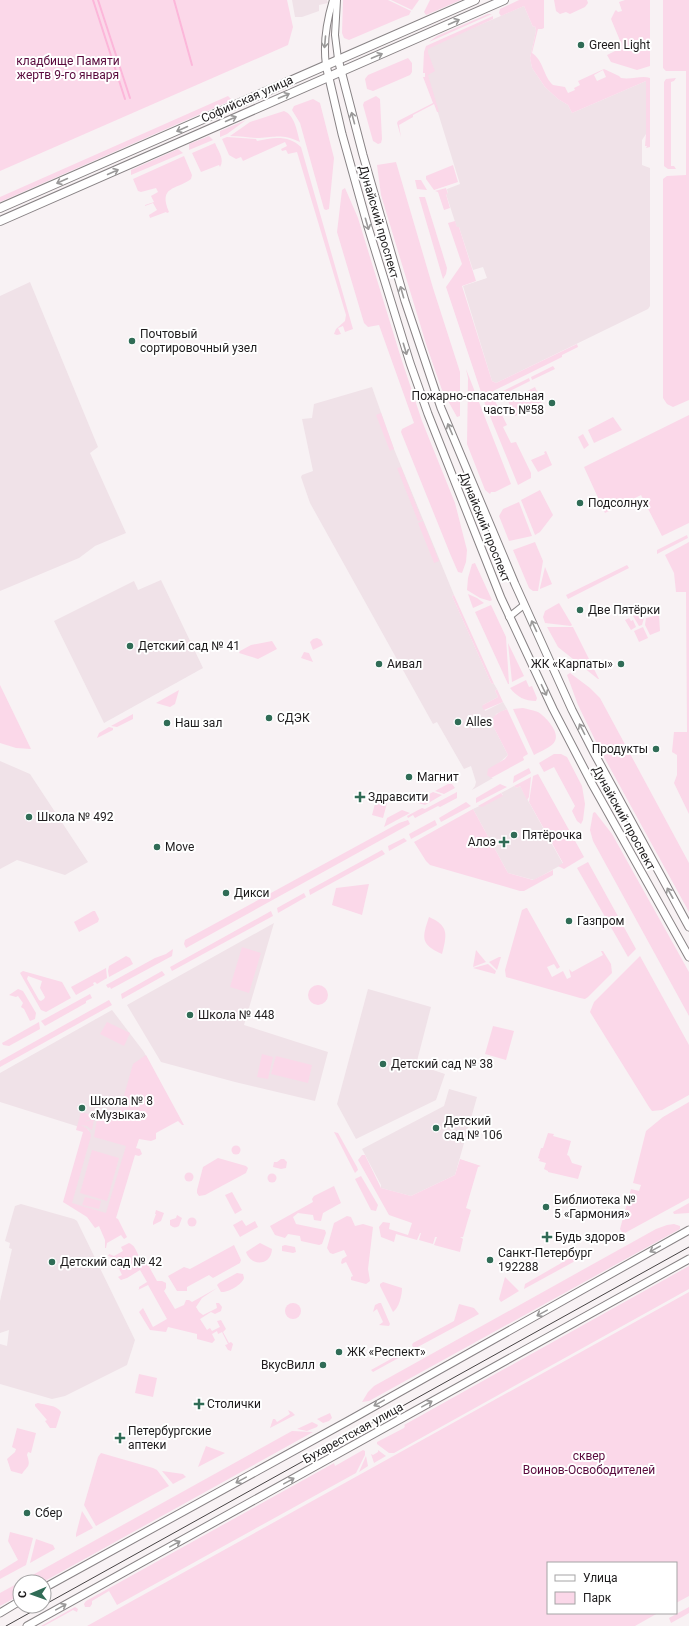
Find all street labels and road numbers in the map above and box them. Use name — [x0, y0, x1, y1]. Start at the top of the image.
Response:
street label: Софийская улица — [199, 72, 295, 126]
street label: Дунайский проспект — [356, 164, 402, 280]
street label: Дунайский проспект — [457, 470, 513, 584]
street label: Дунайский проспект — [590, 763, 659, 873]
street label: Бухарестская улица — [301, 1400, 405, 1466]

